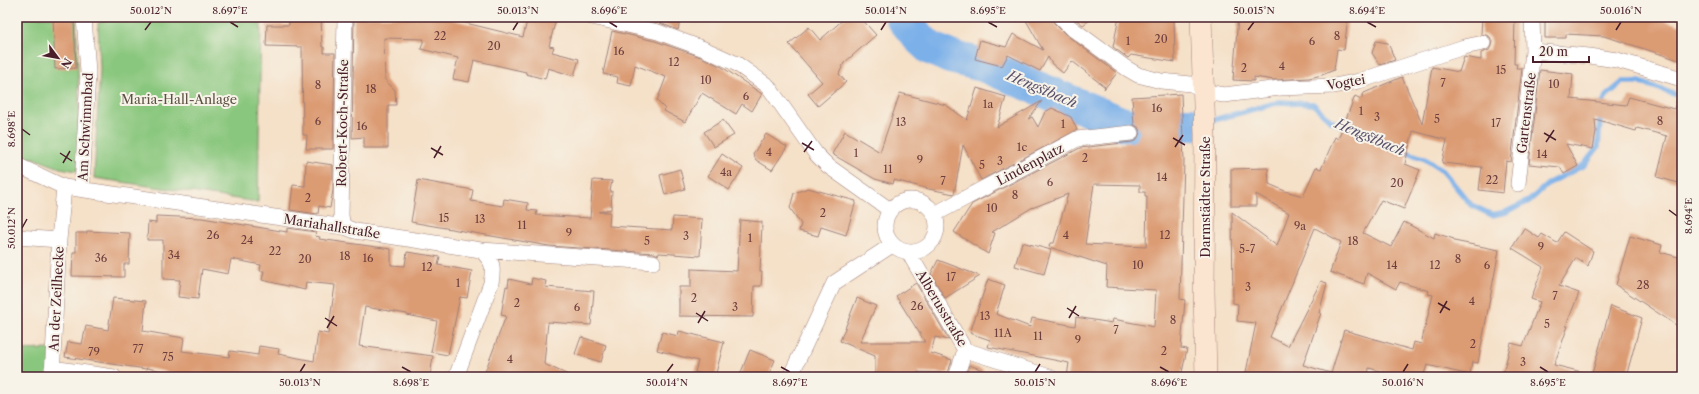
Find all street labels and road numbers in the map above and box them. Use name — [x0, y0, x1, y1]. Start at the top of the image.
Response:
street label: Robert-Koch-Straße — [333, 59, 351, 187]
street label: Vogtei — [1324, 71, 1367, 93]
street label: Am Schwimmbad — [74, 72, 96, 183]
street label: Gartenstraße — [1513, 72, 1539, 154]
street label: Darmstädter Straße — [1197, 136, 1213, 258]
street label: Lindenplatz — [994, 139, 1067, 188]
street label: Mariahallstraße — [283, 210, 381, 242]
street label: An der Zeilhecke — [45, 246, 67, 353]
street label: Alberusstraße — [912, 266, 971, 349]

